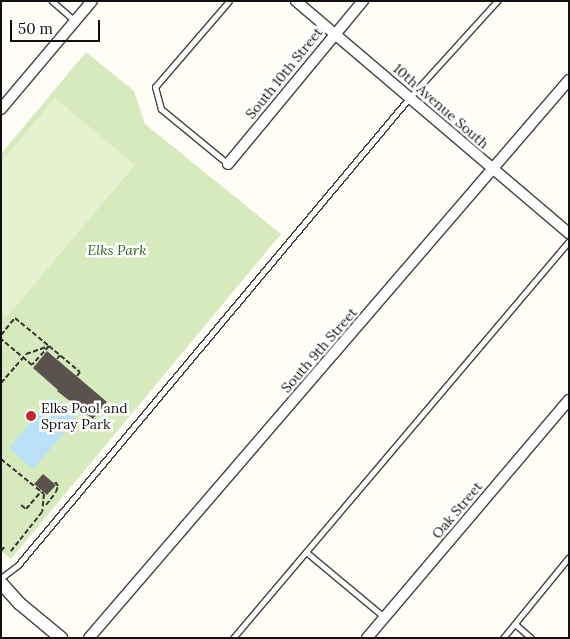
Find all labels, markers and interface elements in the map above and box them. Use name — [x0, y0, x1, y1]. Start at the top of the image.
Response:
scale bar — [12, 10, 102, 42]
text: 50 m — [18, 19, 53, 38]
street label: South 10th Street — [242, 24, 326, 122]
street label: 10th Avenue South — [390, 60, 492, 152]
park label: Elks Park — [88, 242, 146, 258]
street label: South 9th Street — [277, 304, 361, 396]
place label: Elks Pool and Spray Park — [41, 400, 128, 432]
marker: Elks Pool and Spray Park — [25, 410, 37, 422]
street label: Oak Street — [428, 478, 486, 542]

